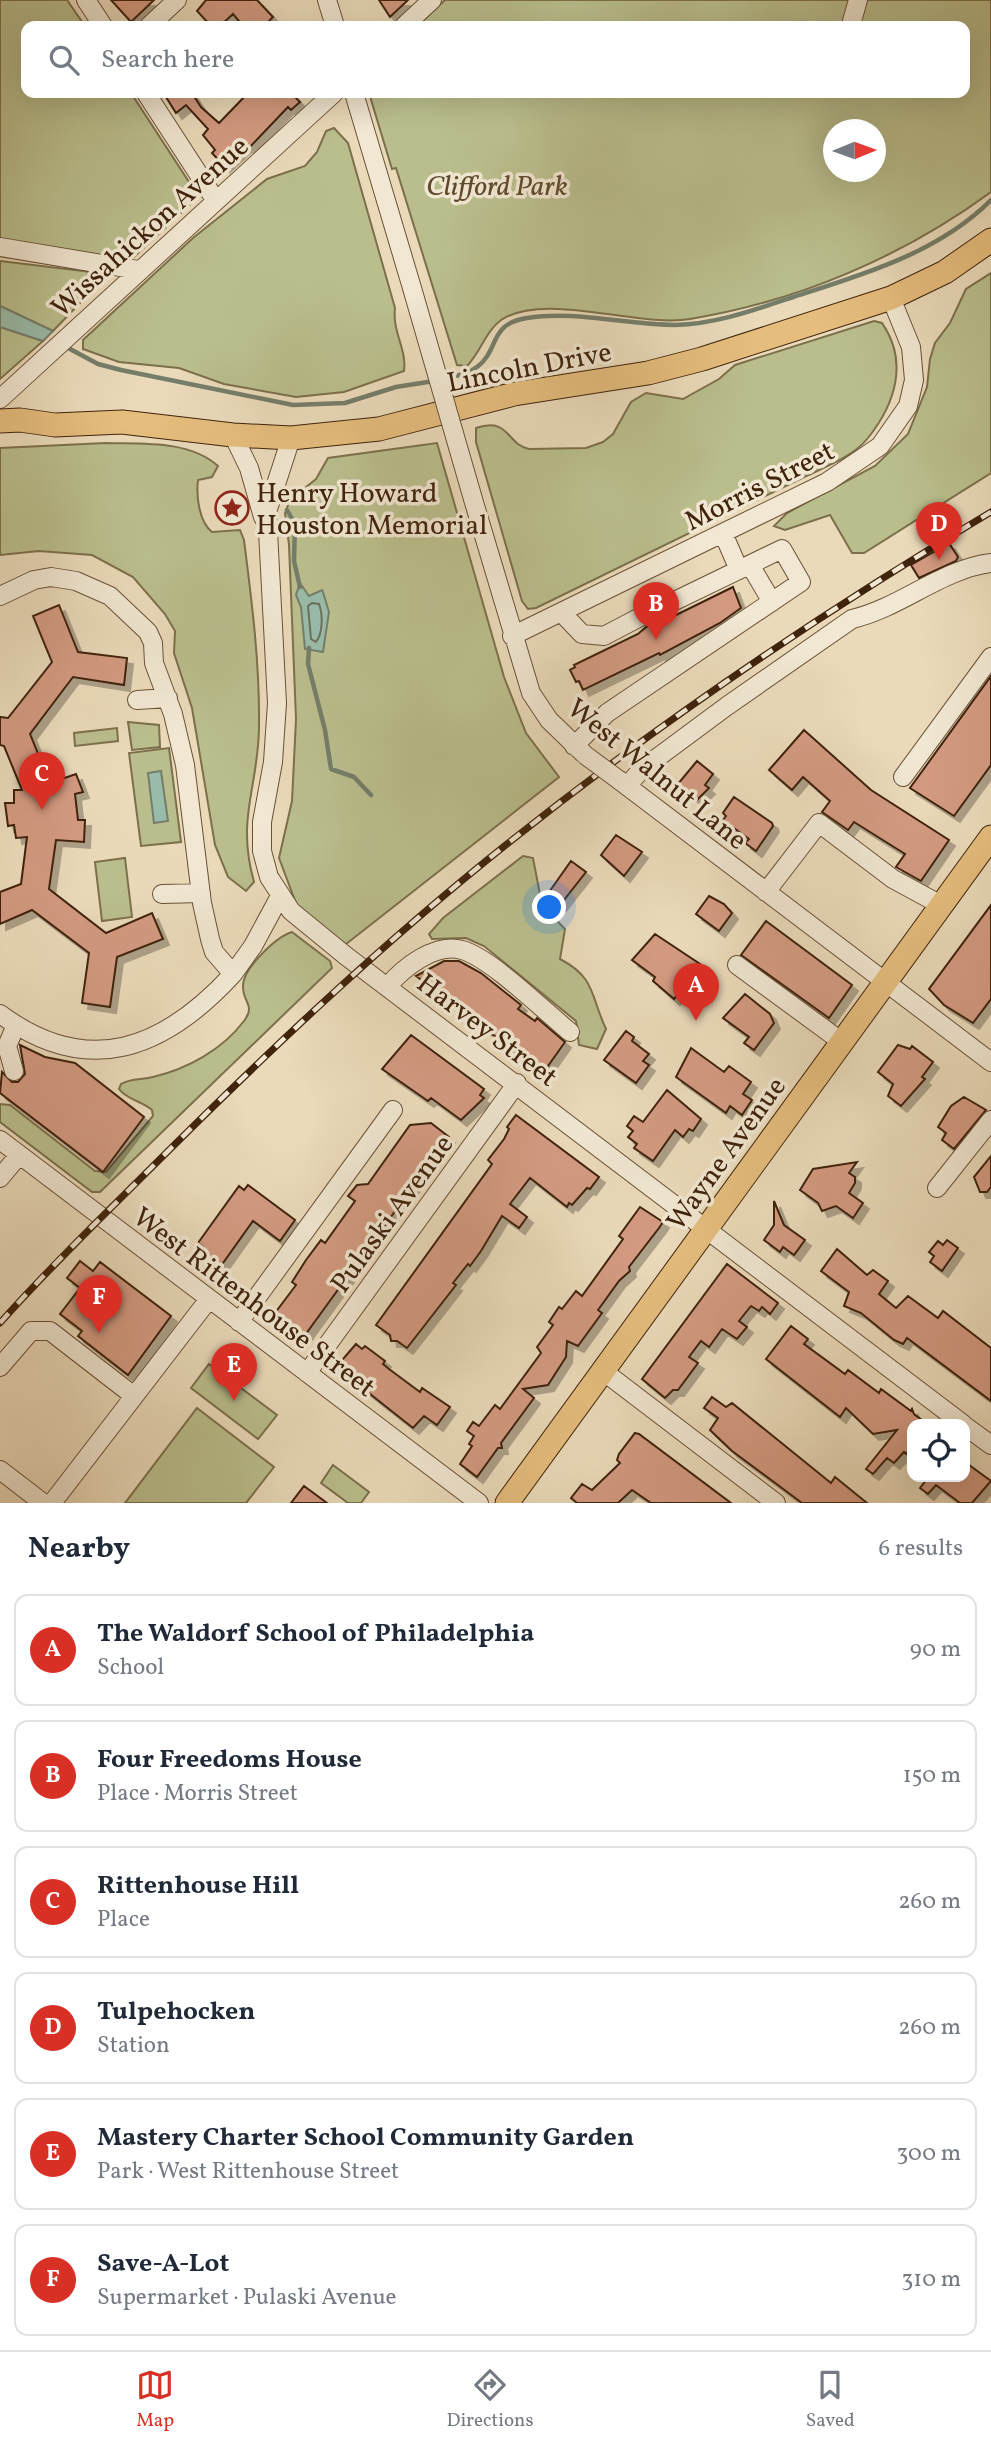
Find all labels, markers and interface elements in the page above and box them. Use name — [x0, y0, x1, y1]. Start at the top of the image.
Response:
search box — [21, 21, 970, 98]
icon: search — [45, 41, 83, 79]
text: Search here — [101, 42, 234, 78]
north arrow — [823, 119, 886, 182]
street label: Wissahickon Avenue — [43, 128, 258, 327]
park label: Clifford Park — [426, 168, 568, 207]
street label: Lincoln Drive — [444, 333, 615, 404]
street label: Morris Street — [679, 433, 842, 542]
place label: Henry Howard Houston Memorial — [256, 475, 487, 546]
place icon: Henry Howard Houston Memorial — [213, 489, 251, 527]
pin: D — [916, 502, 962, 560]
pin: B — [633, 582, 679, 640]
street label: West Walnut Lane — [558, 690, 755, 860]
pin: C — [19, 752, 65, 810]
your location — [532, 890, 566, 924]
pin: A — [673, 963, 719, 1021]
street label: Harvey Street — [408, 965, 565, 1097]
street label: Wayne Avenue — [658, 1070, 796, 1239]
street label: Pulaski Avenue — [322, 1127, 464, 1302]
street label: West Rittenhouse Street — [124, 1199, 383, 1407]
pin: F — [76, 1275, 122, 1333]
pin: E — [211, 1343, 257, 1401]
map controls — [907, 1419, 970, 1482]
button: locate — [907, 1419, 970, 1482]
text: Nearby — [28, 1528, 130, 1570]
text: 6 results — [879, 1533, 963, 1565]
text: The Waldorf School of Philadelphia — [97, 1616, 535, 1652]
text: A — [45, 1634, 61, 1666]
text: 90 m — [910, 1634, 961, 1666]
text: School — [97, 1652, 164, 1684]
text: Four Freedoms House — [97, 1742, 362, 1778]
text: B — [45, 1760, 61, 1792]
text: 150 m — [903, 1760, 961, 1792]
text: Place · Morris Street — [97, 1778, 298, 1810]
text: Rittenhouse Hill — [97, 1868, 299, 1904]
text: C — [46, 1886, 60, 1918]
text: 260 m — [898, 1886, 961, 1918]
text: Place — [97, 1904, 150, 1936]
text: Tulpehocken — [97, 1994, 255, 2030]
text: D — [45, 2012, 61, 2044]
text: 260 m — [898, 2012, 961, 2044]
text: Station — [97, 2030, 170, 2062]
text: Mastery Charter School Community Garden — [97, 2120, 634, 2156]
text: E — [46, 2138, 60, 2170]
text: 300 m — [897, 2138, 961, 2170]
text: Park · West Rittenhouse Street — [97, 2156, 399, 2188]
text: Save-A-Lot — [97, 2246, 229, 2282]
text: F — [46, 2264, 60, 2296]
text: 310 m — [901, 2264, 961, 2296]
text: Supermarket · Pulaski Avenue — [97, 2282, 397, 2314]
tab: Map — [136, 2366, 174, 2434]
tab: Directions — [447, 2366, 534, 2434]
tab: Saved — [806, 2366, 855, 2434]

